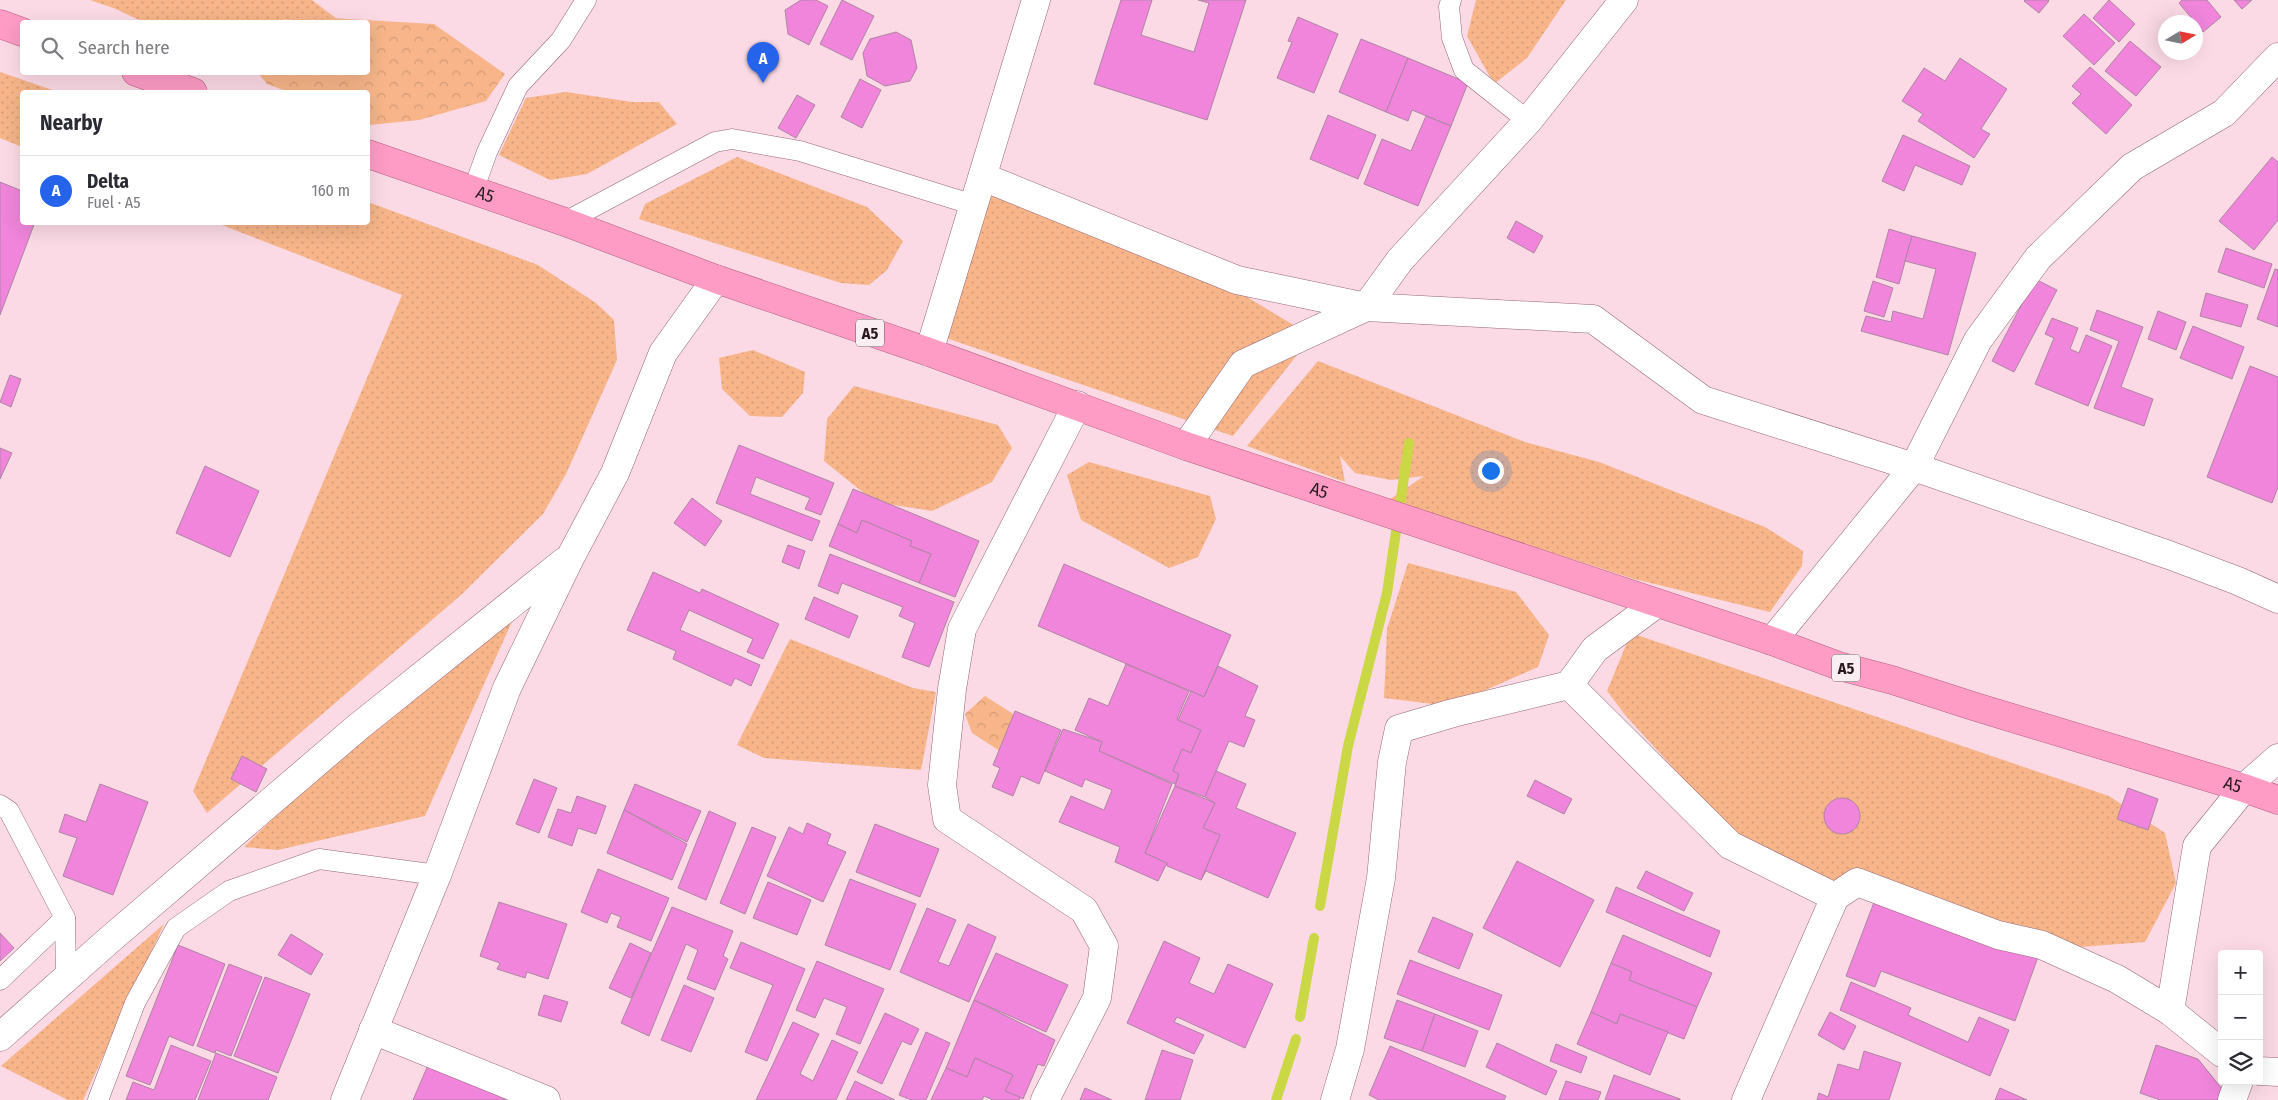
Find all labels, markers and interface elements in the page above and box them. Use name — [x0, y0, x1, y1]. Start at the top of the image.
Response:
north arrow — [2158, 15, 2203, 60]
search box — [20, 20, 370, 75]
icon: search — [38, 34, 66, 62]
text: Search here — [78, 36, 170, 59]
pin: A — [747, 42, 779, 83]
text: Nearby — [40, 110, 102, 136]
text: Delta — [87, 170, 129, 193]
text: A — [52, 181, 60, 200]
text: 160 m — [311, 181, 350, 200]
street label: A5 — [473, 181, 497, 208]
text: Fuel · A5 — [87, 193, 141, 212]
road number: A5 — [856, 319, 884, 346]
your location — [1478, 458, 1504, 484]
street label: A5 — [1307, 477, 1331, 504]
road number: A5 — [1832, 654, 1860, 681]
street label: A5 — [2221, 772, 2244, 798]
map controls — [2218, 950, 2263, 1085]
button: + — [2218, 950, 2263, 995]
button: − — [2218, 995, 2263, 1040]
button: layers — [2218, 1040, 2263, 1085]

